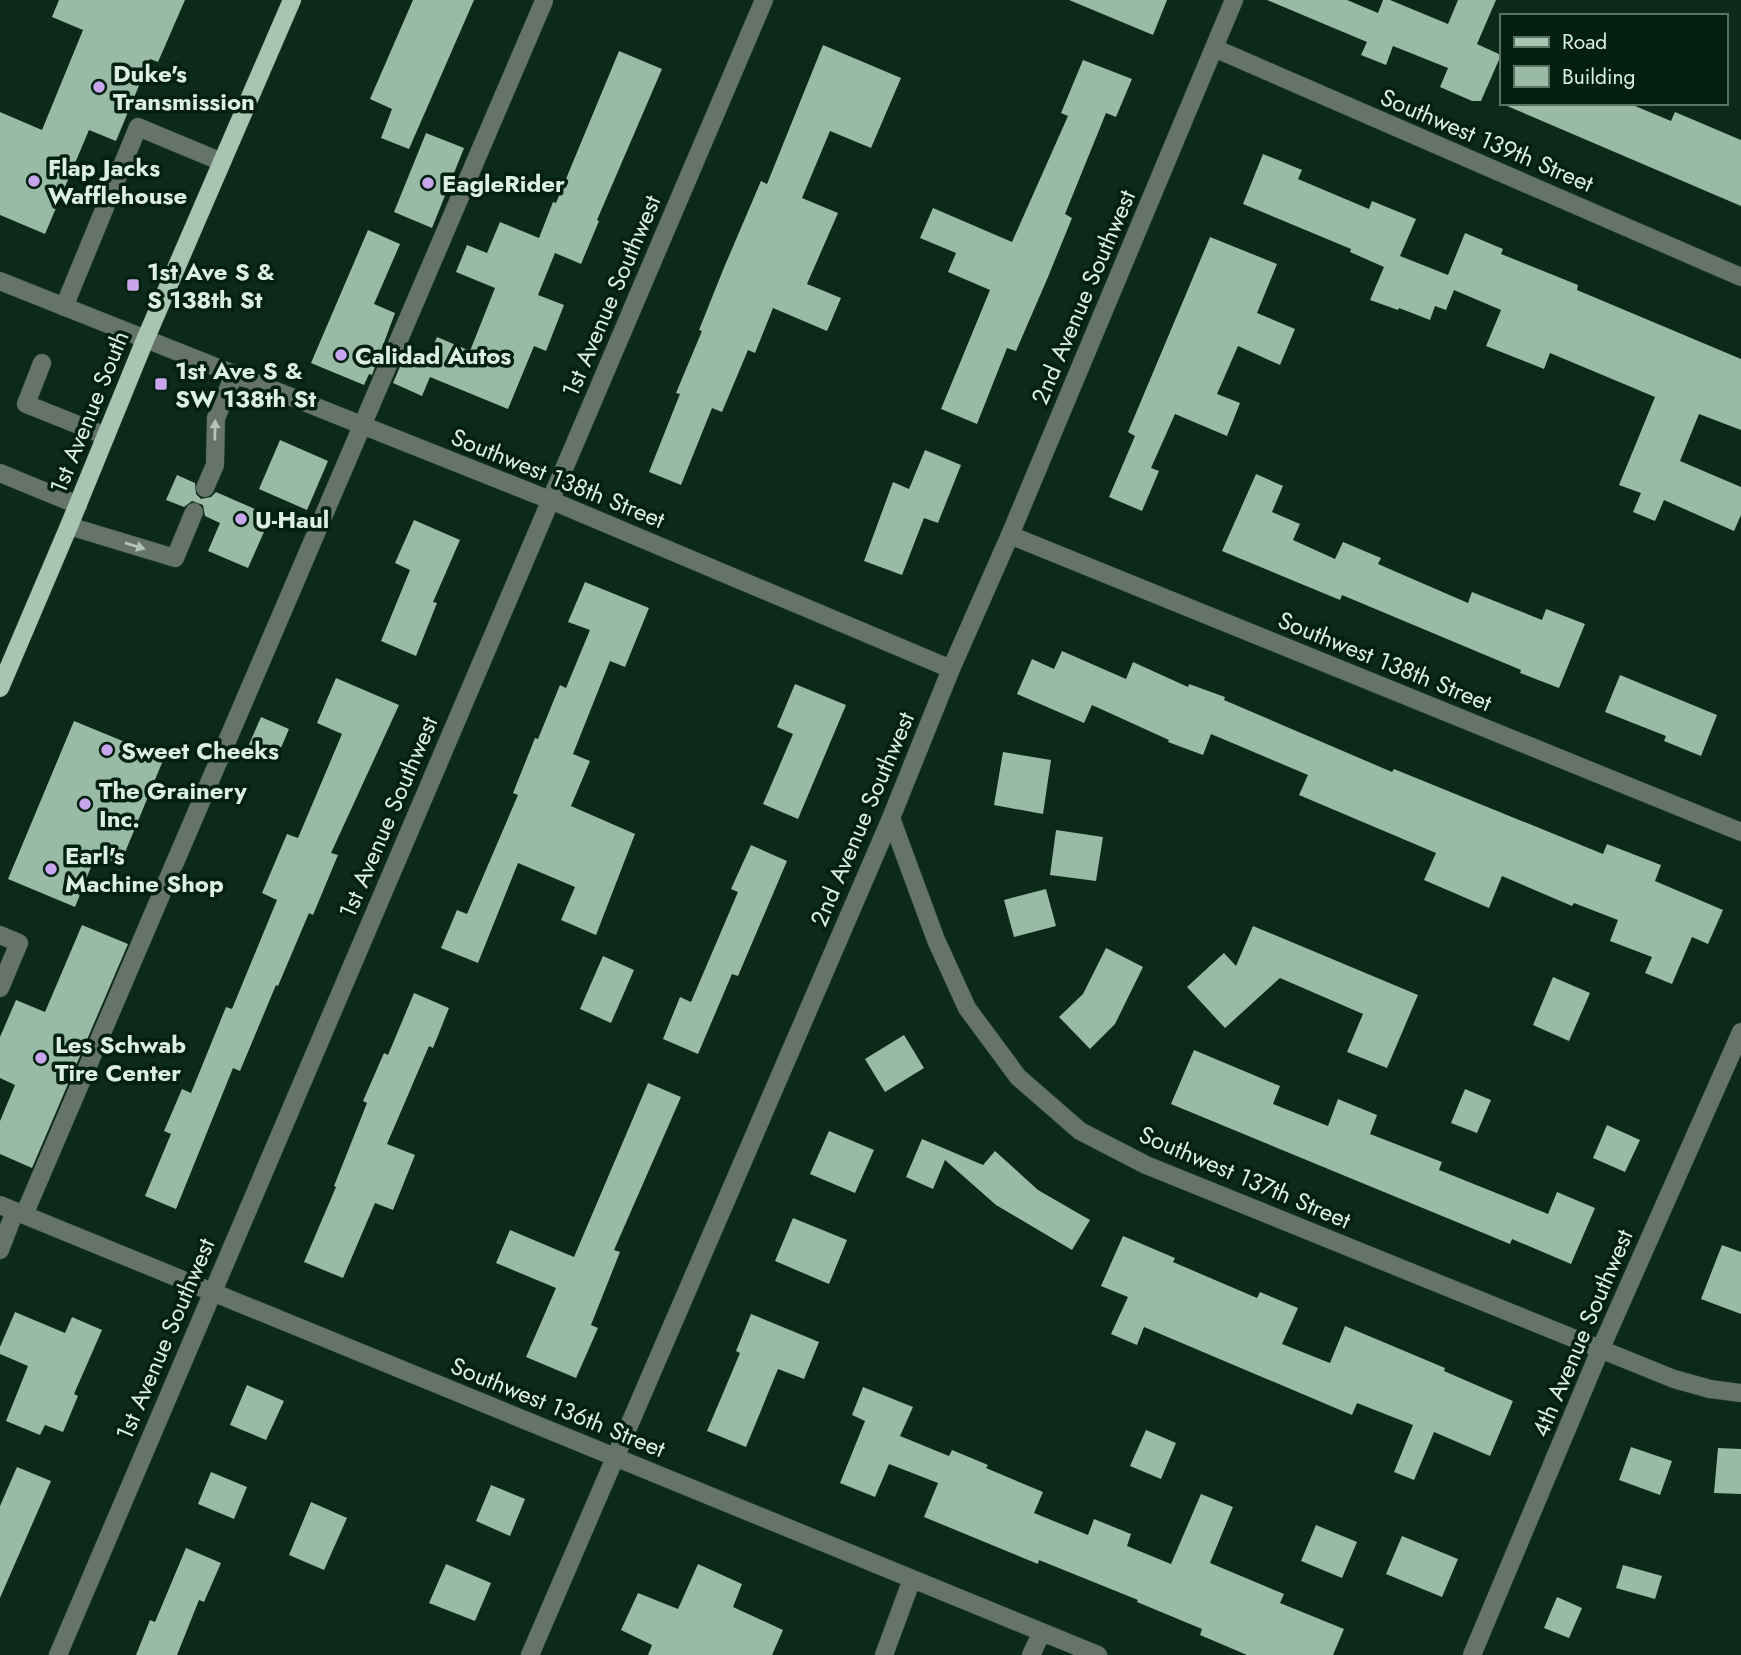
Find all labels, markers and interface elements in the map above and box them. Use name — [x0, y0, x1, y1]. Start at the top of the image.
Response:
legend — [1500, 14, 1727, 105]
text: Road — [1562, 27, 1607, 57]
place label: Duke's Transmission — [113, 56, 255, 119]
text: Building — [1562, 62, 1635, 92]
marker: Duke's Transmission — [91, 79, 107, 95]
street label: Southwest 139th Street — [1375, 79, 1599, 201]
place label: Flap Jacks Wafflehouse — [48, 150, 187, 213]
place label: EagleRider — [442, 166, 565, 201]
marker: Flap Jacks Wafflehouse — [26, 173, 42, 189]
marker: EagleRider — [420, 175, 436, 191]
street label: 2nd Avenue Southwest — [1022, 184, 1144, 410]
street label: 1st Avenue Southwest — [553, 189, 669, 402]
place label: 1st Ave S & S 138th St — [147, 254, 275, 317]
marker: 1st Ave S & S 138th St — [125, 277, 141, 293]
street label: 1st Avenue South — [40, 325, 138, 499]
place label: Calidad Autos — [355, 338, 511, 373]
marker: Calidad Autos — [333, 347, 349, 363]
place label: 1st Ave S & SW 138th St — [175, 353, 316, 416]
marker: 1st Ave S & SW 138th St — [153, 376, 169, 392]
one-way arrow — [210, 419, 221, 441]
street label: Southwest 138th Street — [446, 419, 670, 537]
place label: U-Haul — [255, 502, 329, 537]
marker: U-Haul — [233, 511, 249, 527]
one-way arrow — [124, 541, 145, 551]
street label: Southwest 138th Street — [1273, 602, 1497, 720]
street label: 2nd Avenue Southwest — [801, 706, 923, 932]
street label: 1st Avenue Southwest — [330, 710, 446, 923]
place label: Sweet Cheeks — [121, 733, 279, 768]
marker: Sweet Cheeks — [99, 742, 115, 758]
place label: The Grainery Inc. — [99, 773, 247, 836]
marker: The Grainery Inc. — [77, 796, 93, 812]
place label: Earl's Machine Shop — [65, 838, 224, 901]
marker: Earl's Machine Shop — [43, 861, 59, 877]
place label: Les Schwab Tire Center — [55, 1027, 186, 1090]
marker: Les Schwab Tire Center — [33, 1050, 49, 1066]
street label: Southwest 137th Street — [1134, 1117, 1357, 1238]
street label: 4th Avenue Southwest — [1522, 1224, 1642, 1442]
street label: 1st Avenue Southwest — [107, 1232, 223, 1445]
street label: Southwest 136th Street — [445, 1348, 671, 1466]

